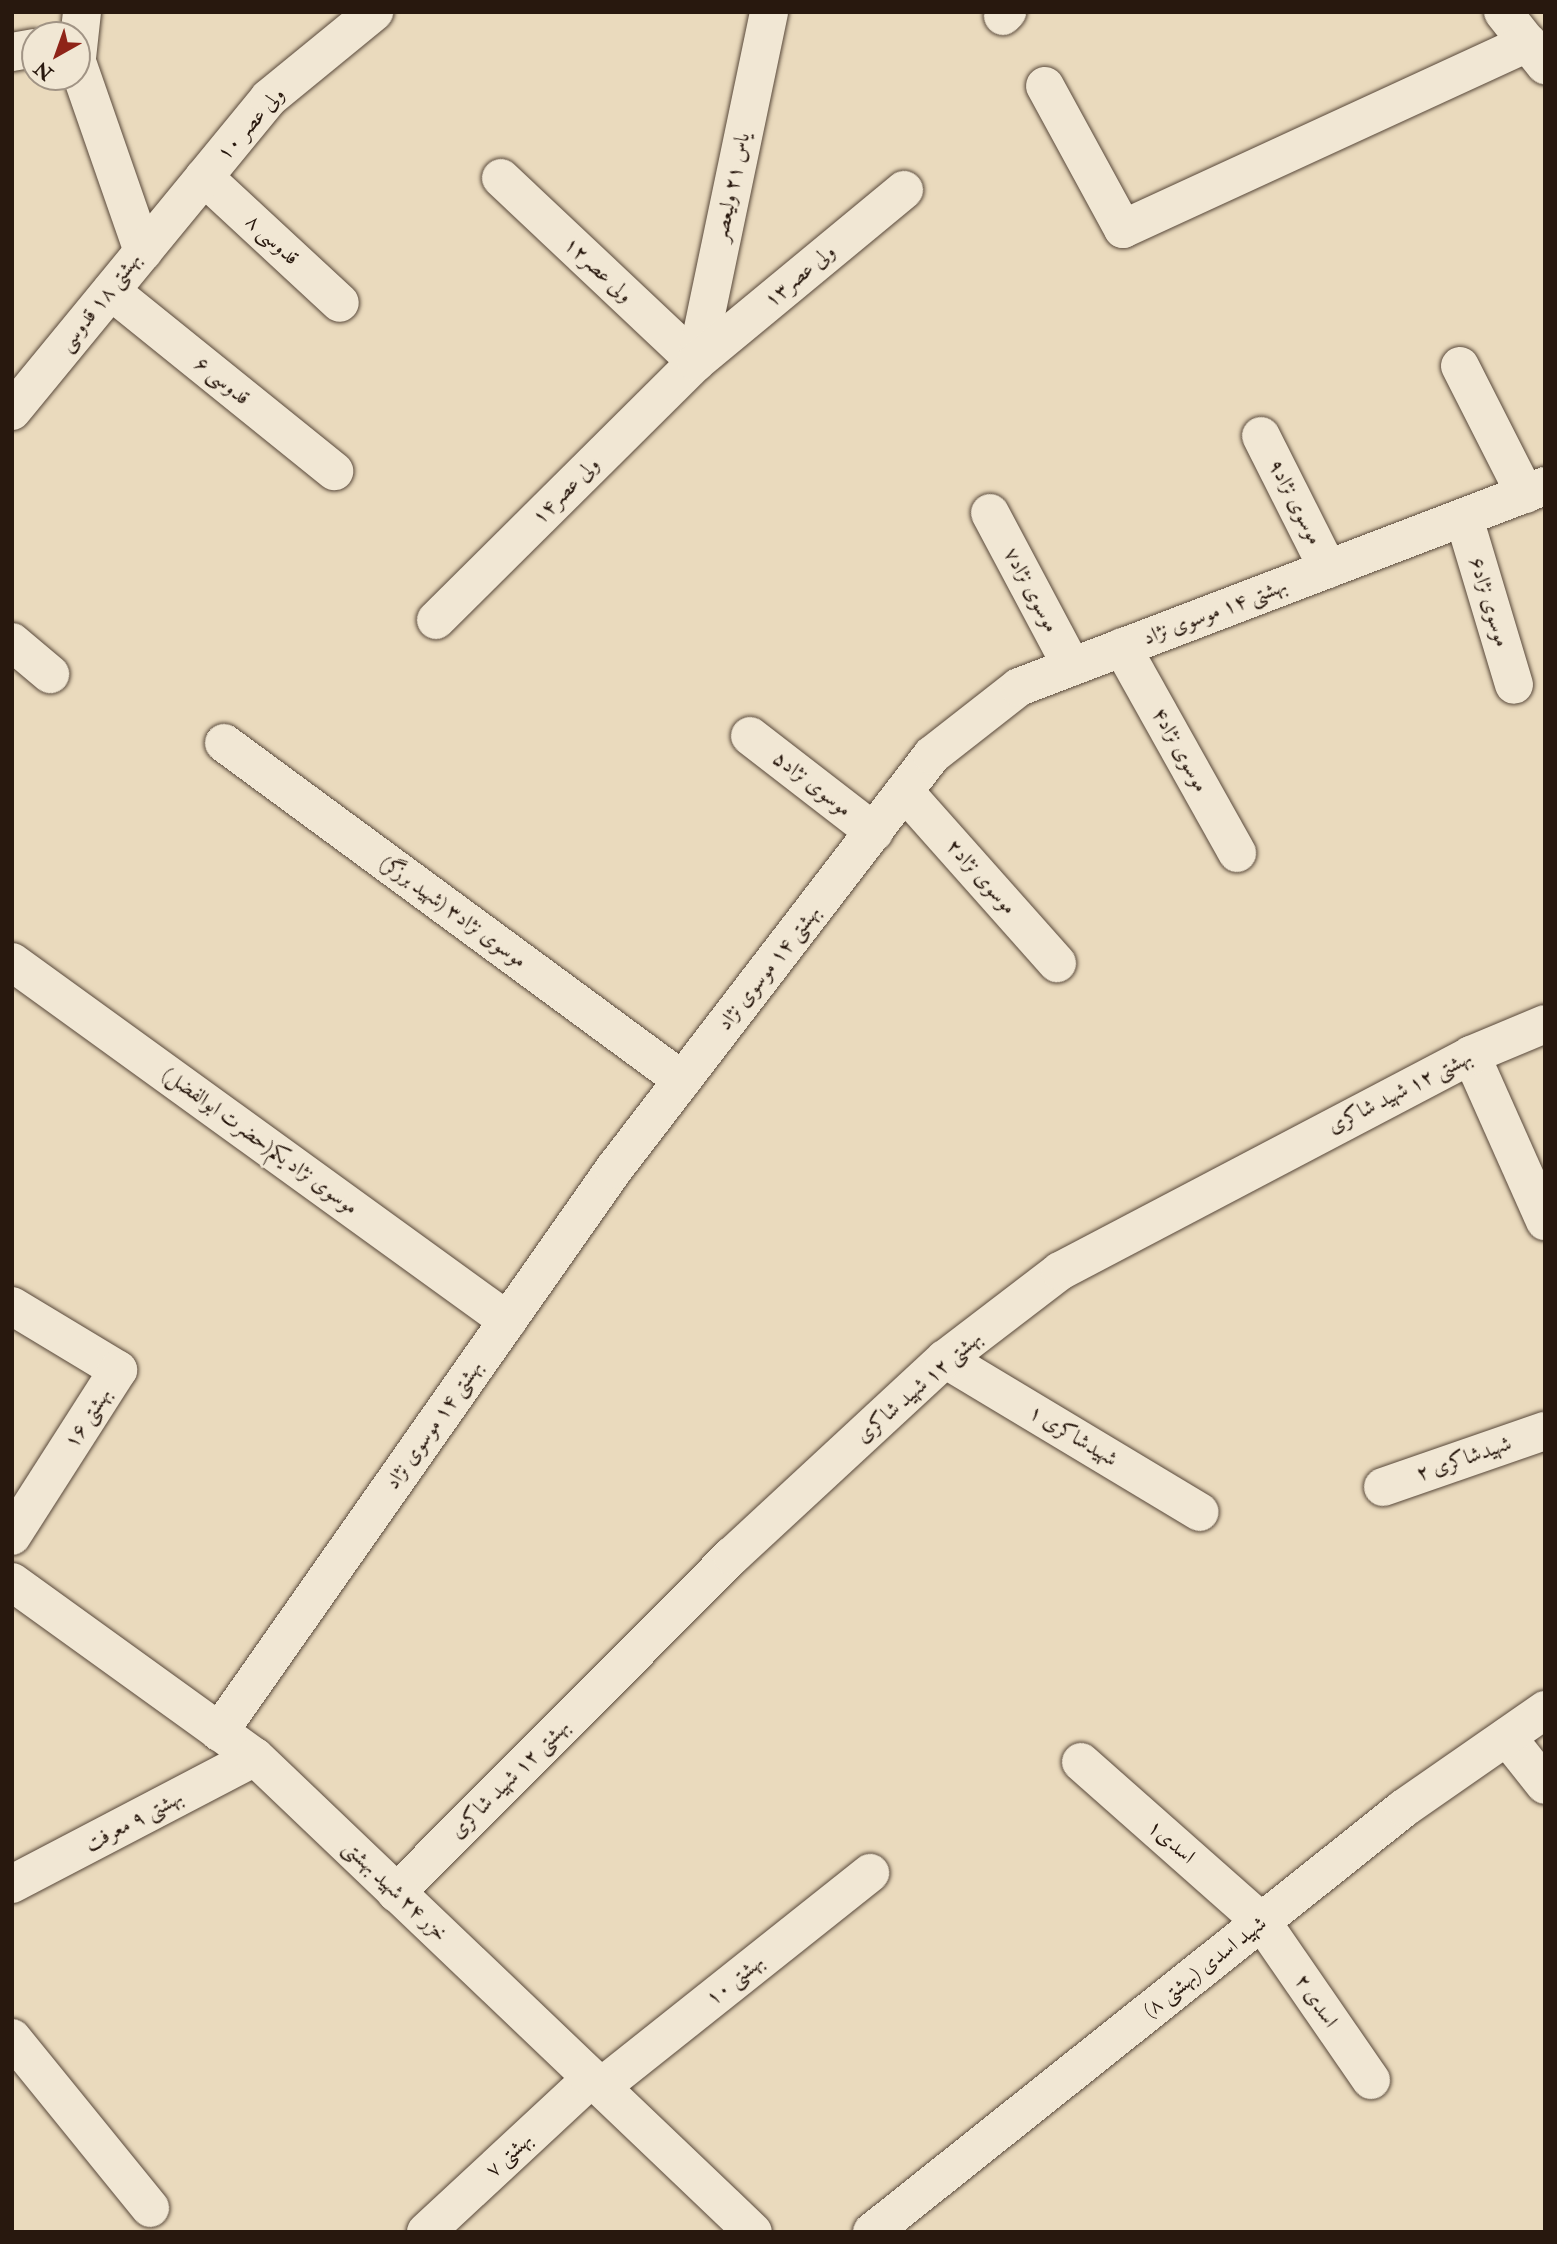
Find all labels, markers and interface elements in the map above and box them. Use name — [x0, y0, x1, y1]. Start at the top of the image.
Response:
north arrow — [21, 21, 91, 91]
text: N — [30, 56, 58, 85]
street label: ولی عصر ۱۰ — [212, 82, 290, 166]
street label: یاس ۲۱ ولیعصر — [708, 130, 756, 244]
street label: قدوسی ۸ — [240, 209, 304, 271]
street label: ولی عصر۱۲ — [558, 232, 638, 308]
street label: ولی عصر۱۳ — [759, 239, 841, 313]
street label: بهشتی ۱۸ قدوسی — [53, 247, 147, 357]
street label: قدوسی ۶ — [189, 351, 255, 411]
street label: ولی عصر۱۴ — [527, 452, 605, 530]
street label: موسوی نژاد۹ — [1263, 455, 1327, 549]
street label: موسوی نژاد۷ — [998, 543, 1064, 637]
street label: موسوی نژاد۶ — [1463, 554, 1515, 650]
street label: بهشتی ۱۴ موسوی نژاد — [1139, 573, 1291, 651]
street label: موسوی نژاد۴ — [1146, 703, 1214, 797]
street label: موسوی نژاد۵ — [768, 746, 856, 822]
street label: موسوی نژاد۲ — [941, 834, 1021, 920]
street label: موسوی نژاد۳ (شهید برزگر) — [375, 850, 531, 974]
street label: بهشتی ۱۴ موسوی نژاد — [712, 900, 826, 1036]
street label: بهشتی ۱۲ شهید شاکری — [1324, 1045, 1476, 1139]
street label: موسوی نژاد یکم(حضرت ابوالفضل) — [157, 1062, 363, 1220]
street label: بهشتی ۱۲ شهید شاکری — [851, 1325, 987, 1449]
street label: بهشتی ۱۴ موسوی نژاد — [380, 1355, 488, 1495]
street label: بهشتی ۱۶ — [59, 1383, 117, 1453]
street label: شهیدشاکری ۱ — [1024, 1400, 1122, 1472]
street label: شهیدشاکری ۲ — [1413, 1431, 1515, 1487]
street label: بهشتی ۱۲ شهید شاکری — [445, 1714, 575, 1844]
street label: بهشتی ۹ معرفت — [81, 1785, 187, 1857]
street label: اسدی۱ — [1142, 1815, 1200, 1869]
street label: خزر ۲۴ شهید بهشتی — [338, 1835, 452, 1947]
street label: شهید اسدی (بهشتی ۸) — [1138, 1911, 1272, 2023]
street label: بهشتی ۱۰ — [701, 1949, 769, 2011]
street label: اسدی ۲ — [1289, 1969, 1343, 2033]
street label: بهشتی ۷ — [480, 2127, 538, 2183]

